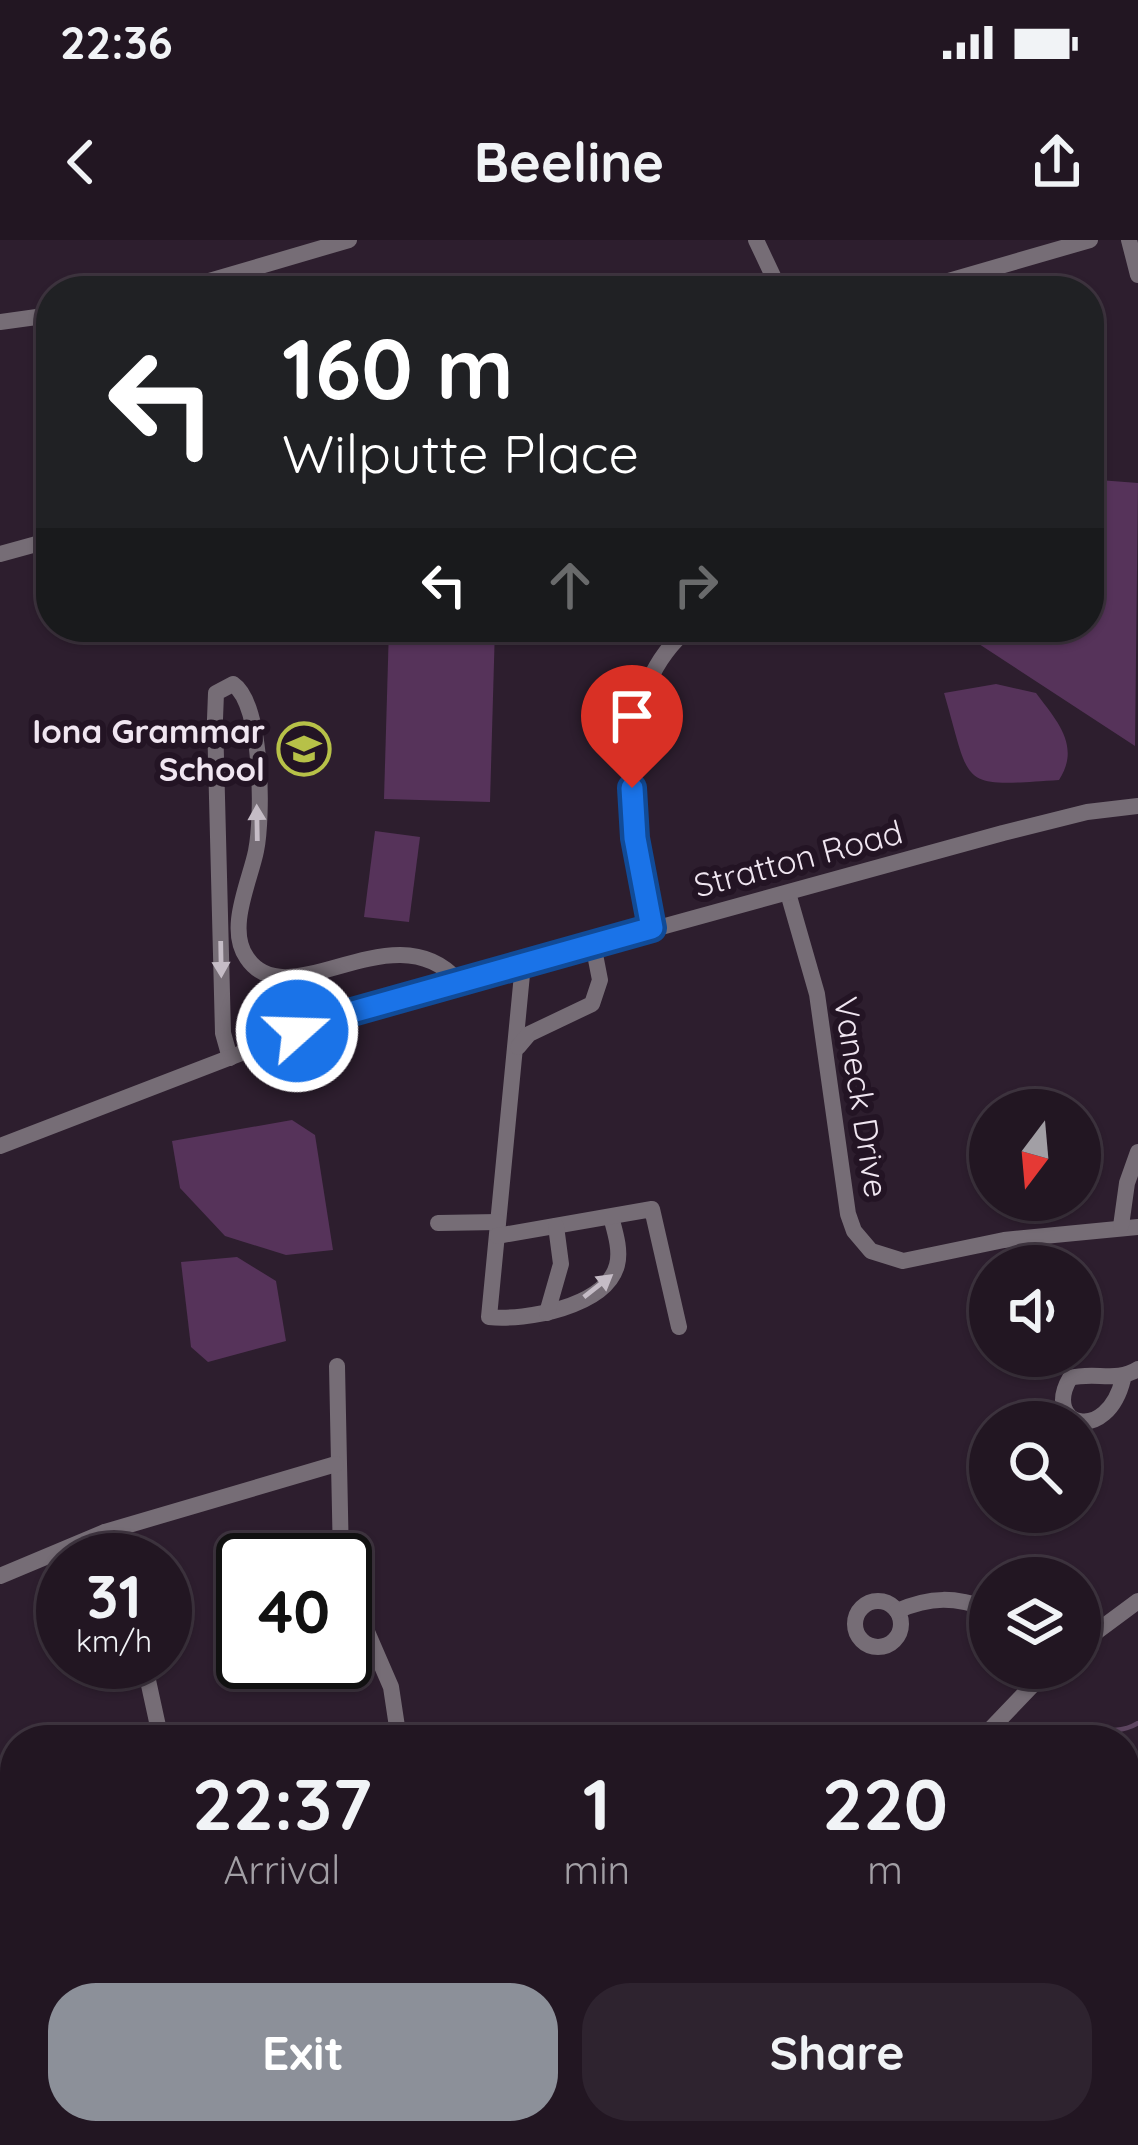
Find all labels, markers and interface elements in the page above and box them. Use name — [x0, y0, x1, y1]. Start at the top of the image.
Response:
text: 22:36 — [60, 14, 173, 70]
text: Beeline — [474, 128, 664, 196]
icon: back — [48, 129, 114, 195]
icon: share — [1024, 129, 1090, 195]
text: 160 m — [282, 315, 514, 420]
icon: left — [84, 324, 240, 480]
text: Wilputte Place — [282, 419, 639, 487]
icon: left — [411, 552, 477, 618]
icon: ahead — [537, 552, 603, 618]
icon: right — [663, 552, 729, 618]
pin — [581, 665, 683, 788]
icon: arrive — [599, 683, 665, 749]
place label: Iona Grammar School — [32, 710, 265, 789]
school or university icon: Iona Grammar School — [276, 721, 332, 777]
one-way arrow — [247, 803, 267, 841]
street label: Stratton Road — [689, 810, 907, 906]
one-way arrow — [212, 941, 231, 979]
position arrow — [234, 968, 360, 1094]
street label: Vaneck Drive — [826, 994, 898, 1200]
north arrow — [969, 1089, 1101, 1221]
map controls — [969, 1089, 1101, 1689]
button: sound — [969, 1245, 1101, 1377]
one-way arrow — [583, 1274, 614, 1298]
button: search — [969, 1401, 1101, 1533]
speed limit sign: 40 — [216, 1533, 372, 1689]
button: layers — [969, 1557, 1101, 1689]
text: 31 — [86, 1558, 142, 1633]
text: km/h — [76, 1622, 152, 1660]
text: 22:37 — [192, 1758, 372, 1848]
text: 1 — [583, 1758, 611, 1848]
text: 220 — [822, 1758, 948, 1848]
text: Arrival — [223, 1845, 340, 1894]
text: min — [564, 1845, 630, 1894]
text: m — [867, 1845, 903, 1894]
button: Exit — [48, 1983, 558, 2121]
button: Share — [582, 1983, 1092, 2121]

